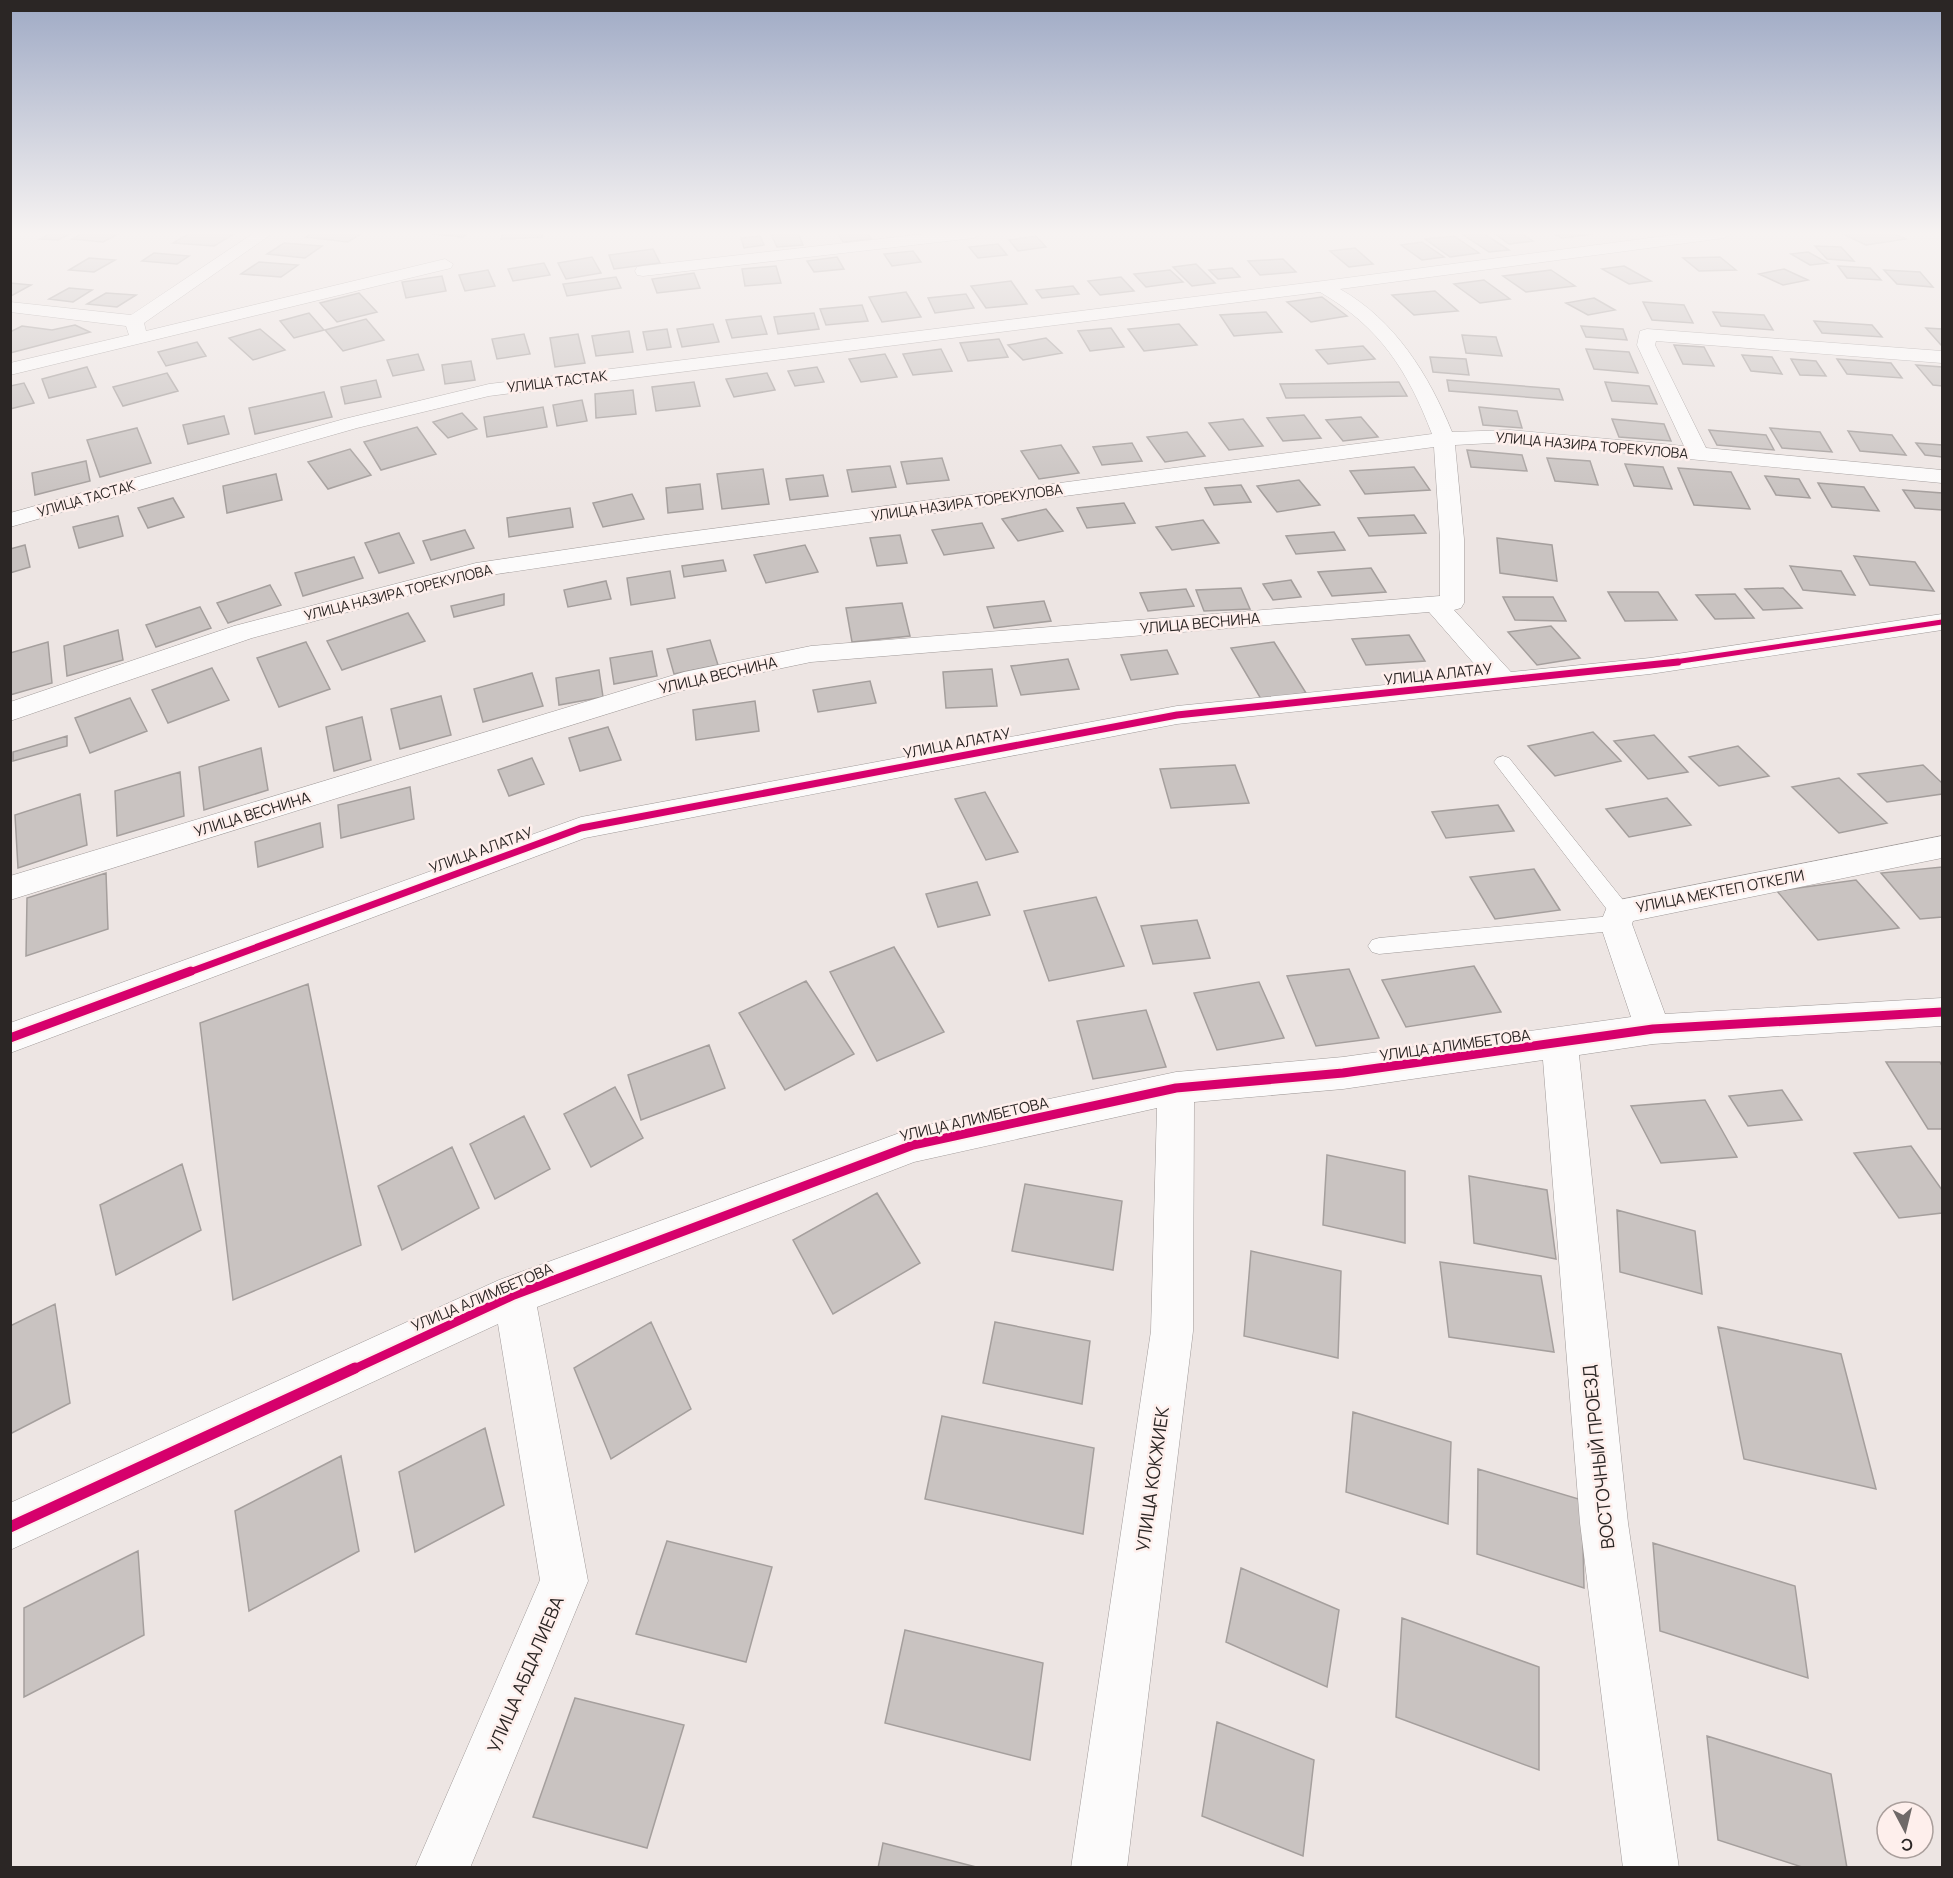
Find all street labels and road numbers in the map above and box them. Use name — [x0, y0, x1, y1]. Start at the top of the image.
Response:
street label: УЛИЦА ТАСТАК — [506, 365, 609, 397]
street label: УЛИЦА НАЗИРА ТОРЕКУЛОВА — [1495, 427, 1689, 463]
street label: УЛИЦА ТАСТАК — [35, 475, 138, 521]
street label: УЛИЦА НАЗИРА ТОРЕКУЛОВА — [870, 479, 1064, 525]
street label: УЛИЦА НАЗИРА ТОРЕКУЛОВА — [302, 559, 494, 625]
street label: УЛИЦА ВЕСНИНА — [1139, 607, 1261, 639]
street label: УЛИЦА ВЕСНИНА — [657, 651, 780, 699]
street label: УЛИЦА АЛАТАУ — [1383, 658, 1494, 690]
street label: УЛИЦА АЛАТАУ — [902, 722, 1013, 764]
street label: УЛИЦА ВЕСНИНА — [191, 786, 313, 842]
street label: УЛИЦА АЛАТАУ — [426, 821, 536, 878]
street label: УЛИЦА МЕКТЕП ОТКЕЛИ — [1634, 864, 1806, 918]
street label: УЛИЦА АЛИМБЕТОВА — [1378, 1024, 1532, 1066]
street label: УЛИЦА АЛИМБЕТОВА — [898, 1092, 1051, 1146]
street label: УЛИЦА АЛИМБЕТОВА — [408, 1257, 556, 1336]
street label: ВОСТОЧНЫЙ ПРОЕЗД — [1576, 1364, 1620, 1550]
street label: УЛИЦА КОКЖИЕК — [1130, 1405, 1174, 1553]
street label: УЛИЦА АБДАЛИЕВА — [481, 1592, 569, 1756]

